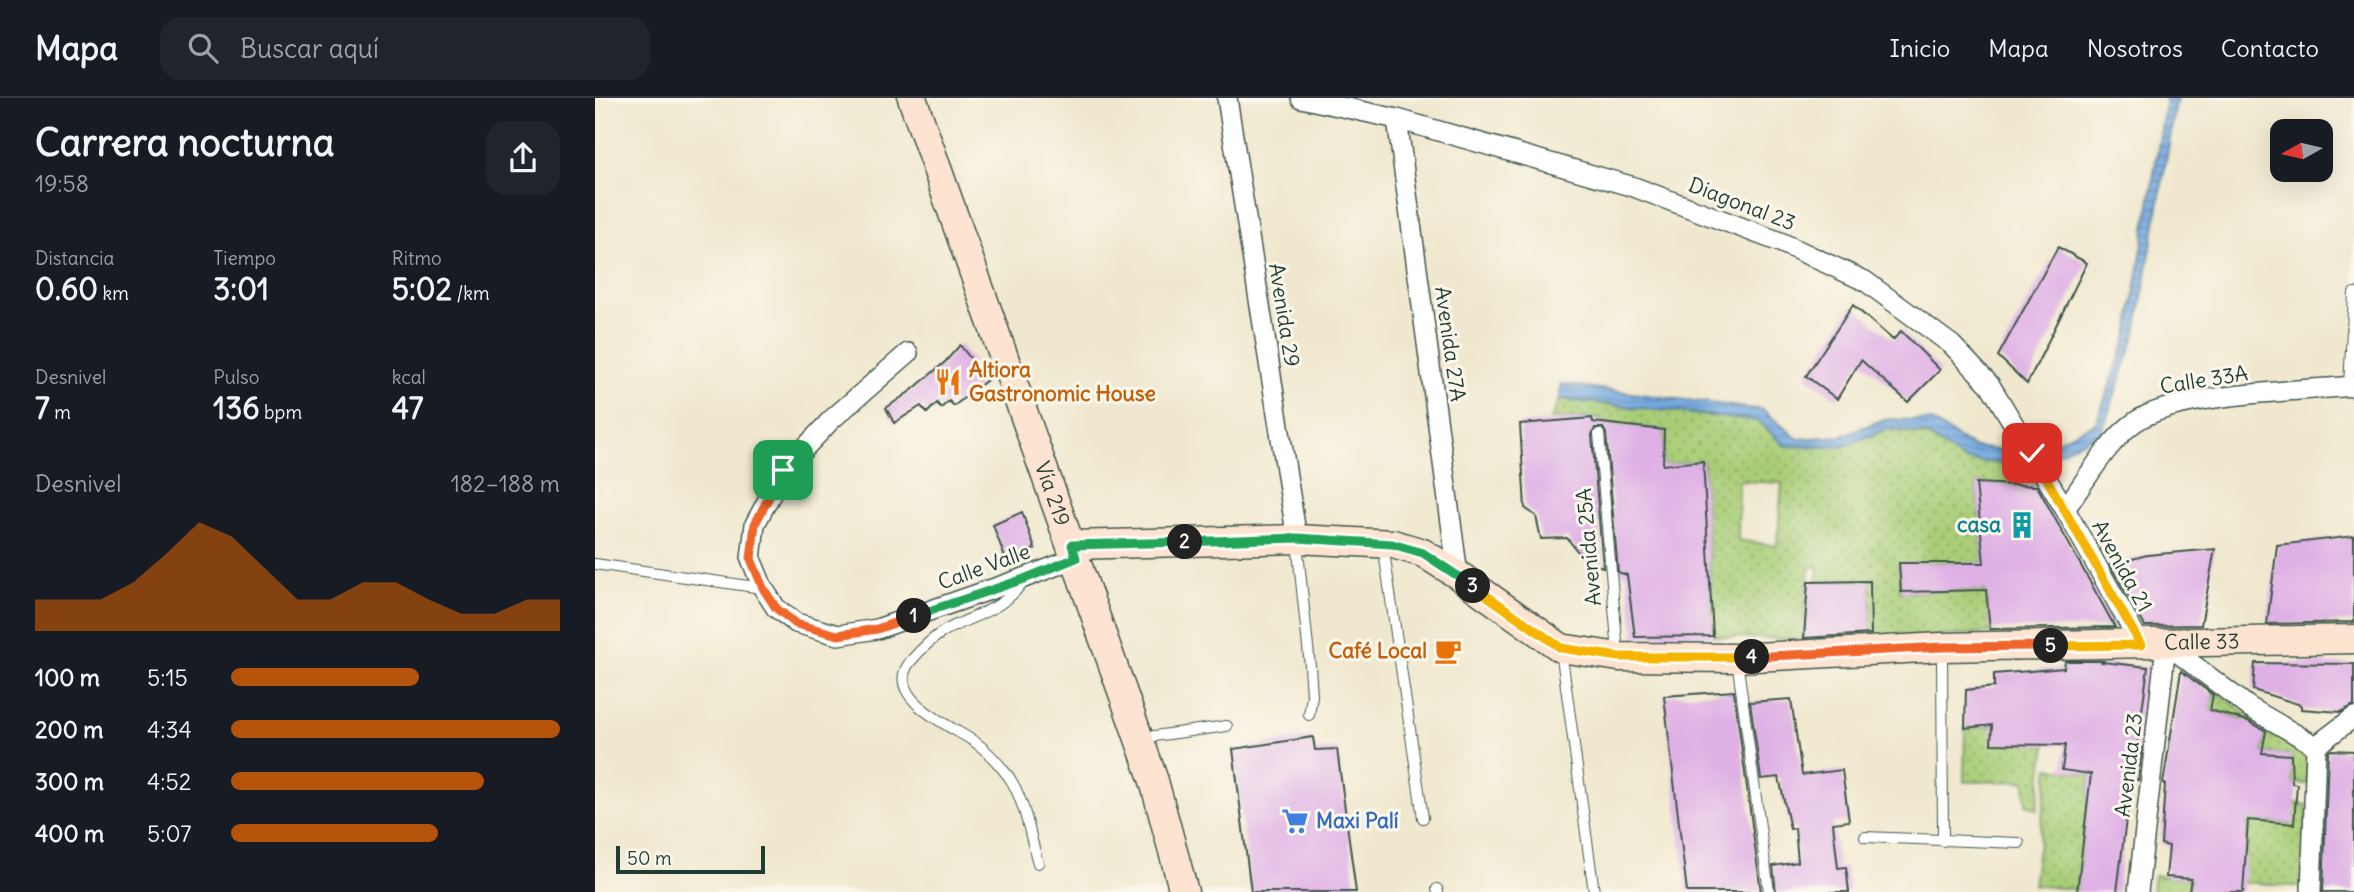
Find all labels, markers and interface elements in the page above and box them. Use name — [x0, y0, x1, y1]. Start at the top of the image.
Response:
search box — [160, 17, 650, 80]
text: Mapa — [35, 27, 118, 69]
icon: search — [184, 29, 222, 67]
text: Buscar aquí — [240, 32, 379, 65]
text: Inicio — [1890, 33, 1950, 63]
text: Mapa — [1988, 33, 2049, 63]
text: Nosotros — [2087, 33, 2183, 63]
text: Contacto — [2221, 33, 2319, 63]
text: Carrera nocturna — [35, 119, 334, 166]
north arrow — [2270, 119, 2333, 182]
map controls — [2270, 119, 2333, 182]
button: share — [486, 121, 560, 195]
text: 19:58 — [35, 169, 89, 198]
street label: Diagonal 23 — [1685, 171, 1799, 236]
text: Distancia — [35, 246, 114, 270]
text: Tiempo — [213, 246, 276, 270]
text: Ritmo — [392, 246, 442, 270]
street label: Avenida 29 — [1263, 261, 1306, 369]
text: 0.60 — [35, 270, 98, 308]
text: 3:01 — [213, 270, 269, 308]
text: 5:02 — [392, 270, 452, 308]
text: km — [98, 281, 129, 305]
text: /km — [452, 281, 490, 305]
street label: Avenida 27A — [1429, 285, 1472, 403]
place label: Altiora Gastronomic House — [969, 356, 1156, 407]
street label: Calle 33A — [2158, 359, 2250, 400]
text: Desnivel — [35, 365, 106, 389]
text: Pulso — [213, 365, 259, 389]
text: kcal — [392, 365, 426, 389]
restaurant icon: Altiora Gastronomic House — [933, 367, 963, 397]
text: 7 — [35, 389, 50, 427]
text: 136 — [213, 389, 260, 427]
text: 47 — [392, 389, 423, 427]
text: m — [50, 400, 71, 424]
text: bpm — [260, 400, 302, 424]
pin — [2002, 423, 2062, 483]
icon: check — [2013, 434, 2051, 472]
pin — [753, 440, 813, 500]
icon: arrive — [764, 451, 802, 489]
street label: Vía 219 — [1029, 458, 1077, 530]
text: Desnivel — [35, 469, 121, 498]
text: 182–188 m — [451, 469, 560, 498]
street label: Avenida 25A — [1570, 487, 1607, 607]
building icon: casa — [2007, 510, 2037, 540]
place label: casa — [1957, 511, 2001, 538]
street label: Avenida 21 — [2086, 515, 2159, 616]
pin: 2 — [1167, 524, 1203, 560]
text: 2 — [1179, 529, 1190, 553]
street label: Calle Valle — [934, 537, 1034, 596]
pin: 3 — [1455, 568, 1491, 603]
text: 3 — [1467, 573, 1478, 597]
pin: 1 — [897, 598, 931, 634]
text: 1 — [910, 603, 917, 627]
street label: Calle 33 — [2164, 627, 2240, 656]
pin: 5 — [2033, 628, 2069, 664]
text: 5 — [2045, 633, 2056, 657]
cafe icon: Café Local — [1433, 636, 1463, 666]
place label: Café Local — [1329, 637, 1427, 664]
pin: 4 — [1735, 640, 1769, 674]
text: 4 — [1746, 644, 1757, 668]
text: 100 m — [35, 663, 100, 692]
text: 5:15 — [147, 663, 188, 692]
street label: Avenida 23 — [2109, 711, 2148, 818]
text: 200 m — [35, 715, 104, 744]
text: 4:34 — [147, 715, 192, 744]
text: 300 m — [35, 767, 104, 796]
text: 4:52 — [147, 767, 191, 796]
supermarket icon: Maxi Palí — [1280, 806, 1310, 836]
place label: Maxi Palí — [1316, 807, 1399, 834]
text: 400 m — [35, 819, 104, 848]
text: 5:07 — [147, 819, 192, 848]
scale bar — [616, 843, 765, 875]
text: 50 m — [627, 846, 672, 870]

